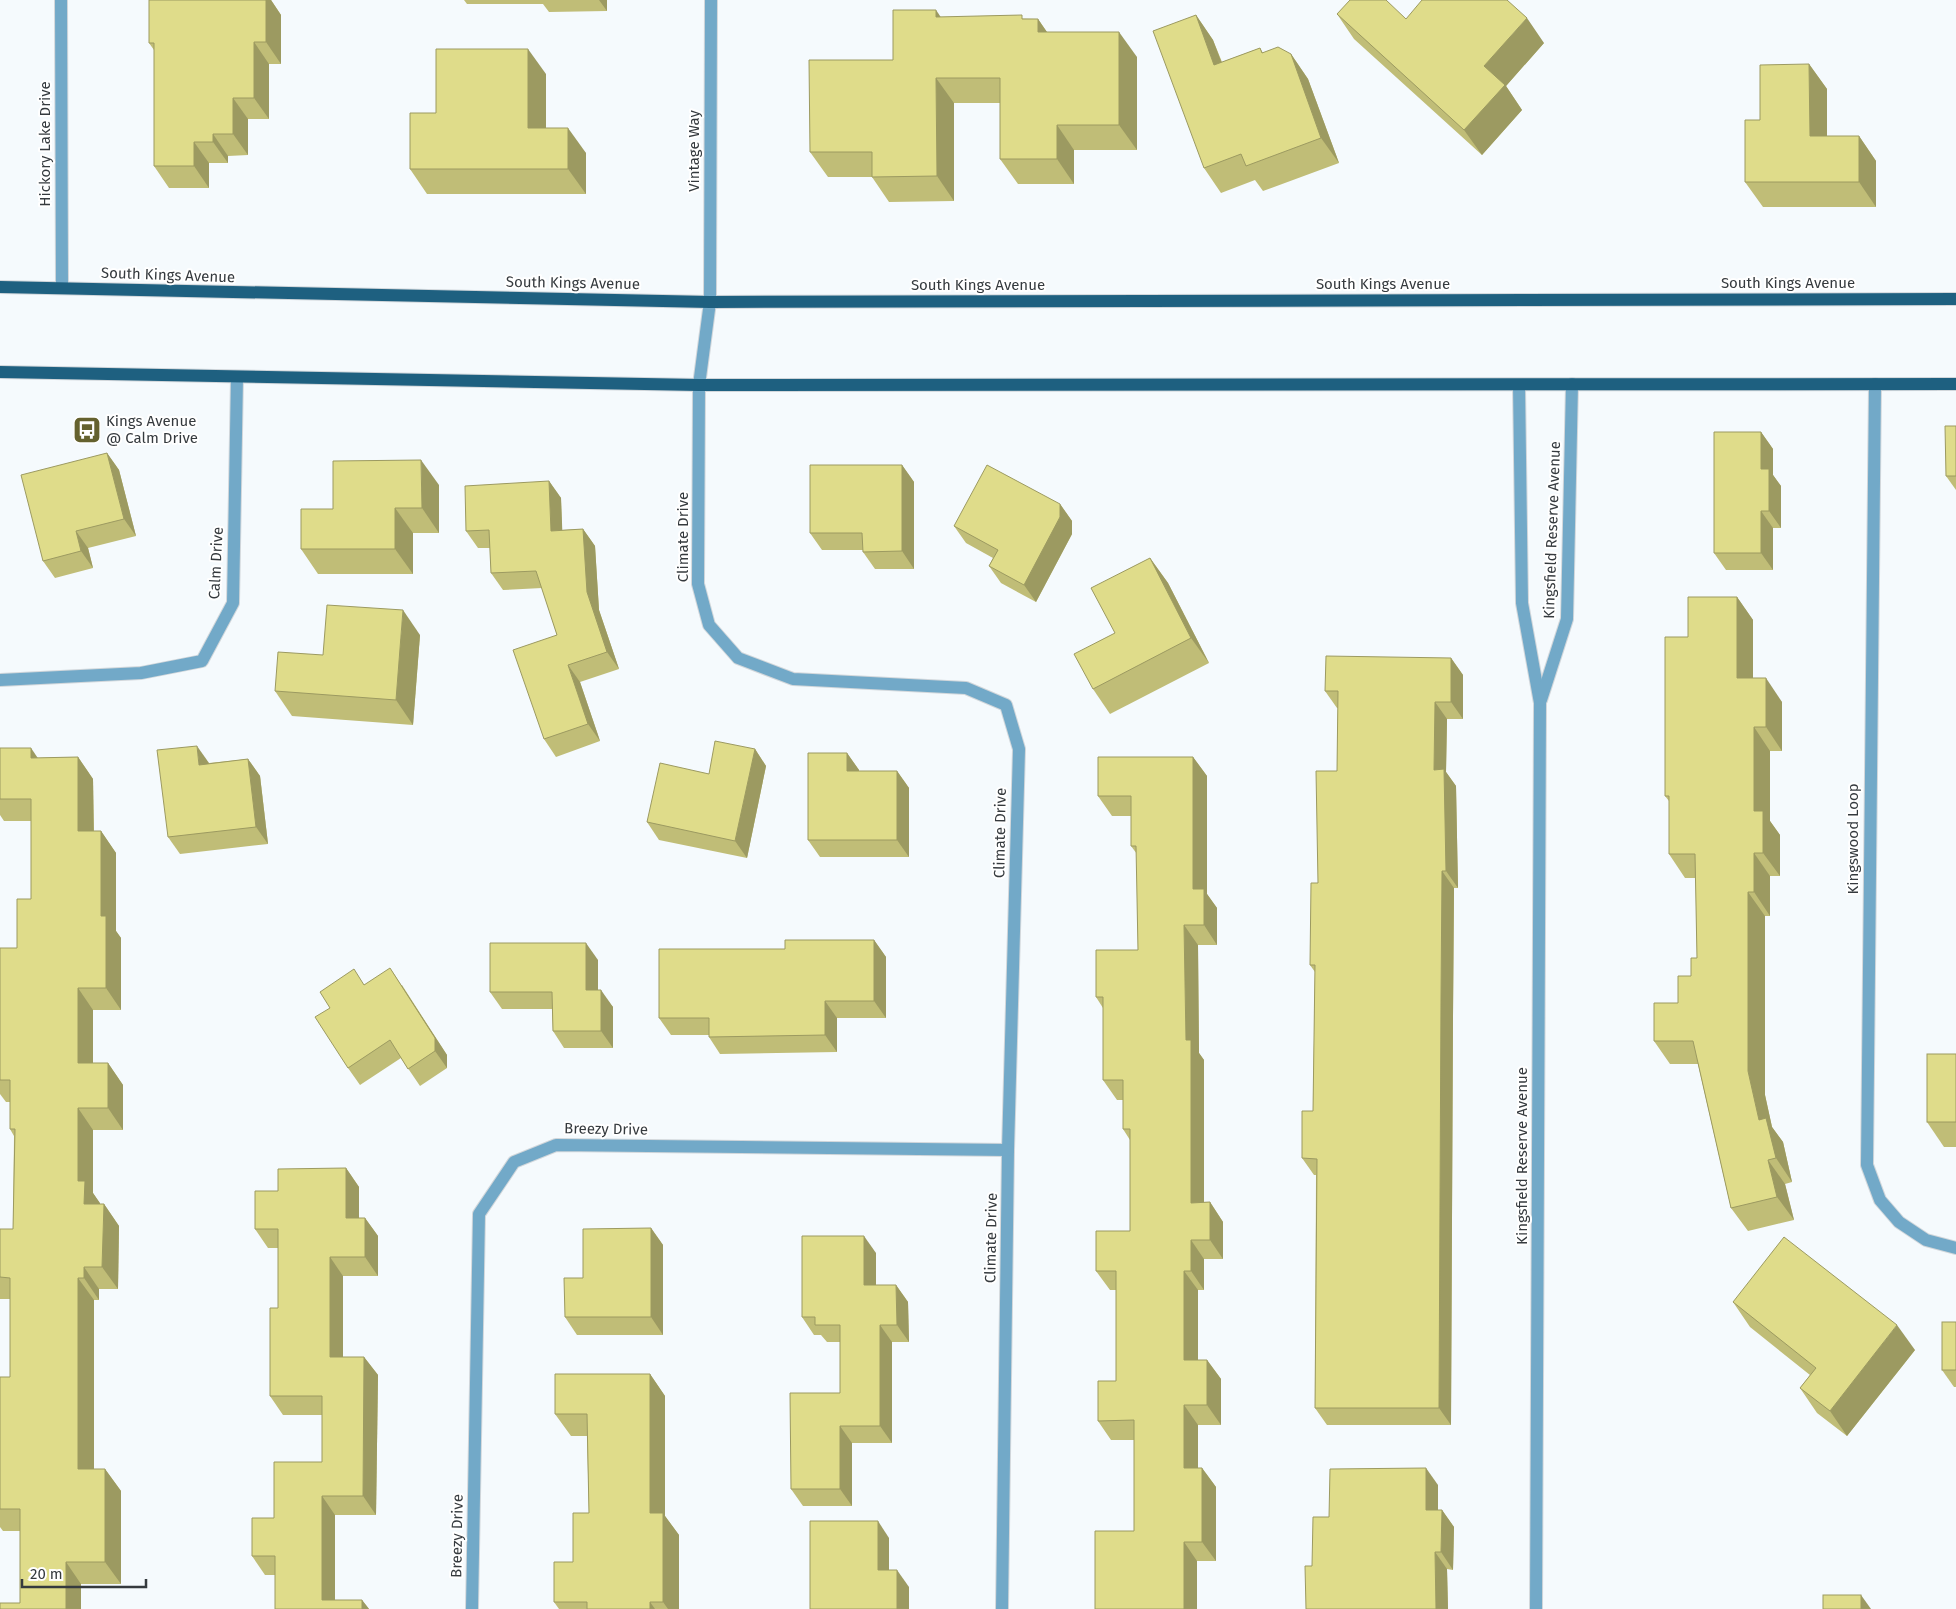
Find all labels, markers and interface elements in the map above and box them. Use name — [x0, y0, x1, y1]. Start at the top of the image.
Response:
street label: Hickory Lake Drive — [36, 81, 54, 207]
street label: Vintage Way — [685, 110, 703, 192]
street label: South Kings Avenue — [101, 264, 235, 286]
street label: South Kings Avenue — [506, 273, 640, 293]
street label: South Kings Avenue — [1721, 274, 1855, 292]
street label: South Kings Avenue — [1316, 275, 1450, 293]
street label: South Kings Avenue — [911, 276, 1045, 294]
place label: Kings Avenue @ Calm Drive — [106, 412, 198, 447]
bus stop icon: Kings Avenue @ Calm Drive — [72, 415, 102, 445]
street label: Kingsfield Reserve Avenue — [1540, 441, 1564, 619]
street label: Climate Drive — [674, 492, 692, 582]
street label: Calm Drive — [205, 526, 227, 600]
street label: Kingswood Loop — [1844, 783, 1862, 895]
street label: Climate Drive — [990, 788, 1010, 878]
street label: Kingsfield Reserve Avenue — [1513, 1067, 1531, 1245]
street label: Breezy Drive — [564, 1119, 648, 1139]
street label: Climate Drive — [981, 1193, 1001, 1283]
street label: Breezy Drive — [447, 1494, 467, 1578]
scale bar — [22, 1556, 146, 1588]
text: 20 m — [30, 1565, 63, 1583]

